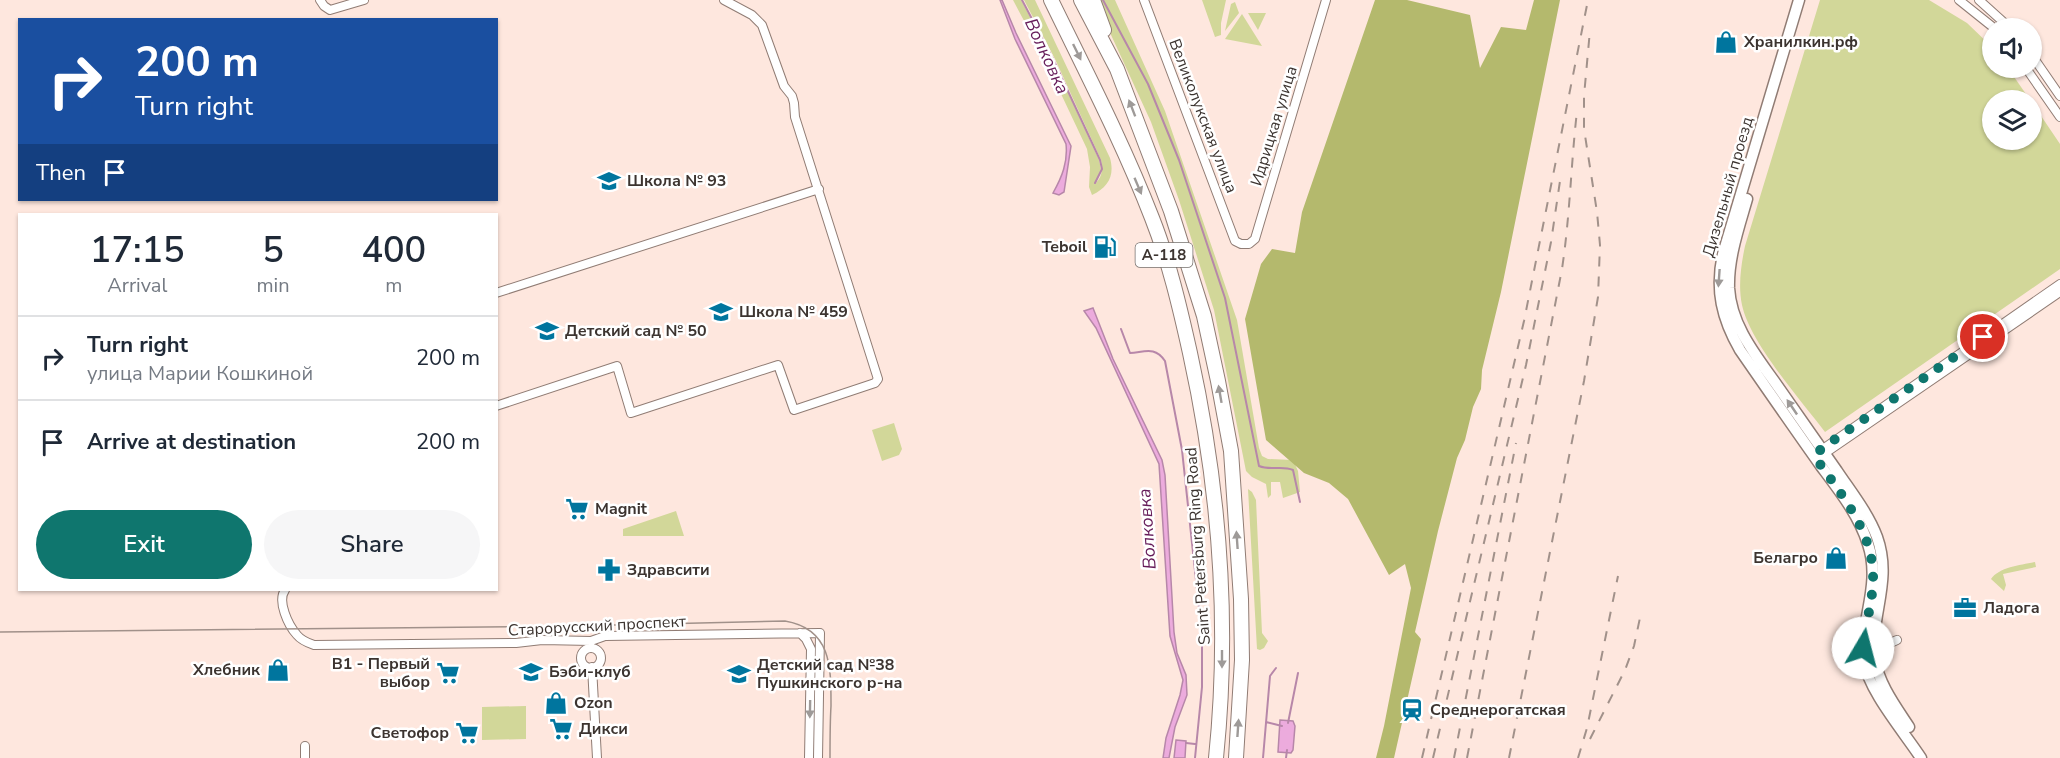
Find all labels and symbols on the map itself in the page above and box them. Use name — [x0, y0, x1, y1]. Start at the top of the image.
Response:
water label: Волковка — [1019, 14, 1075, 98]
shop icon: Хранилкин.рф — [1713, 29, 1739, 55]
place label: Хранилкин.рф — [1743, 31, 1858, 53]
street label: Великолукская улица — [1163, 36, 1243, 196]
one-way arrow — [1072, 44, 1081, 61]
street label: Идрицкая улица — [1245, 63, 1303, 189]
one-way arrow — [1127, 99, 1137, 117]
street label: Дизельный проезд — [1697, 114, 1759, 260]
school or university icon: Школа № 93 — [596, 168, 622, 194]
place label: Школа № 93 — [627, 170, 726, 192]
one-way arrow — [1133, 177, 1143, 195]
fuel station icon: Teboil — [1092, 234, 1118, 260]
place label: Teboil — [1042, 236, 1087, 258]
road number: А-118 — [1136, 243, 1192, 267]
one-way arrow — [1715, 269, 1724, 288]
school or university icon: Школа № 459 — [708, 299, 734, 325]
place label: Школа № 459 — [739, 301, 848, 323]
pin — [1957, 311, 2008, 362]
school or university icon: Детский сад № 50 — [534, 318, 560, 344]
place label: Детский сад № 50 — [565, 320, 707, 342]
one-way arrow — [1215, 384, 1224, 403]
one-way arrow — [1786, 398, 1797, 415]
street label: Saint Petersburg Ring Road — [1180, 446, 1216, 646]
water label: Волковка — [1132, 488, 1162, 570]
supermarket icon: Magnit — [564, 496, 590, 522]
place label: Magnit — [595, 498, 648, 520]
one-way arrow — [1233, 531, 1242, 550]
shop icon: Белагро — [1823, 545, 1849, 571]
place label: Белагро — [1753, 547, 1818, 569]
pharmacy icon: Здравсити — [596, 557, 622, 583]
place label: Здравсити — [627, 559, 710, 581]
office icon: Ладога — [1952, 595, 1978, 621]
place label: Ладога — [1983, 597, 2040, 619]
street label: Старорусский проспект — [508, 610, 687, 642]
position arrow — [1831, 616, 1895, 680]
one-way arrow — [1217, 649, 1227, 668]
place label: В1 - Первый выбор — [332, 653, 430, 693]
place label: Детский сад №38 Пушкинского р-на — [757, 654, 903, 694]
shop icon: Хлебник — [265, 657, 291, 683]
place label: Хлебник — [192, 659, 261, 681]
school or university icon: Бэби-клуб — [518, 659, 544, 685]
supermarket icon: В1 - Первый выбор — [435, 660, 461, 686]
place label: Бэби-клуб — [549, 661, 631, 683]
school or university icon: Детский сад №38 Пушкинского р-на — [726, 661, 752, 687]
shop icon: Ozon — [543, 690, 569, 716]
place label: Ozon — [574, 692, 613, 714]
station icon: Среднерогатская — [1399, 697, 1425, 723]
place label: Среднерогатская — [1430, 699, 1566, 721]
one-way arrow — [806, 700, 815, 719]
supermarket icon: Дикси — [548, 716, 574, 742]
place label: Дикси — [579, 718, 628, 740]
one-way arrow — [1233, 719, 1243, 738]
supermarket icon: Светофор — [454, 720, 480, 746]
place label: Светофор — [371, 722, 449, 744]

